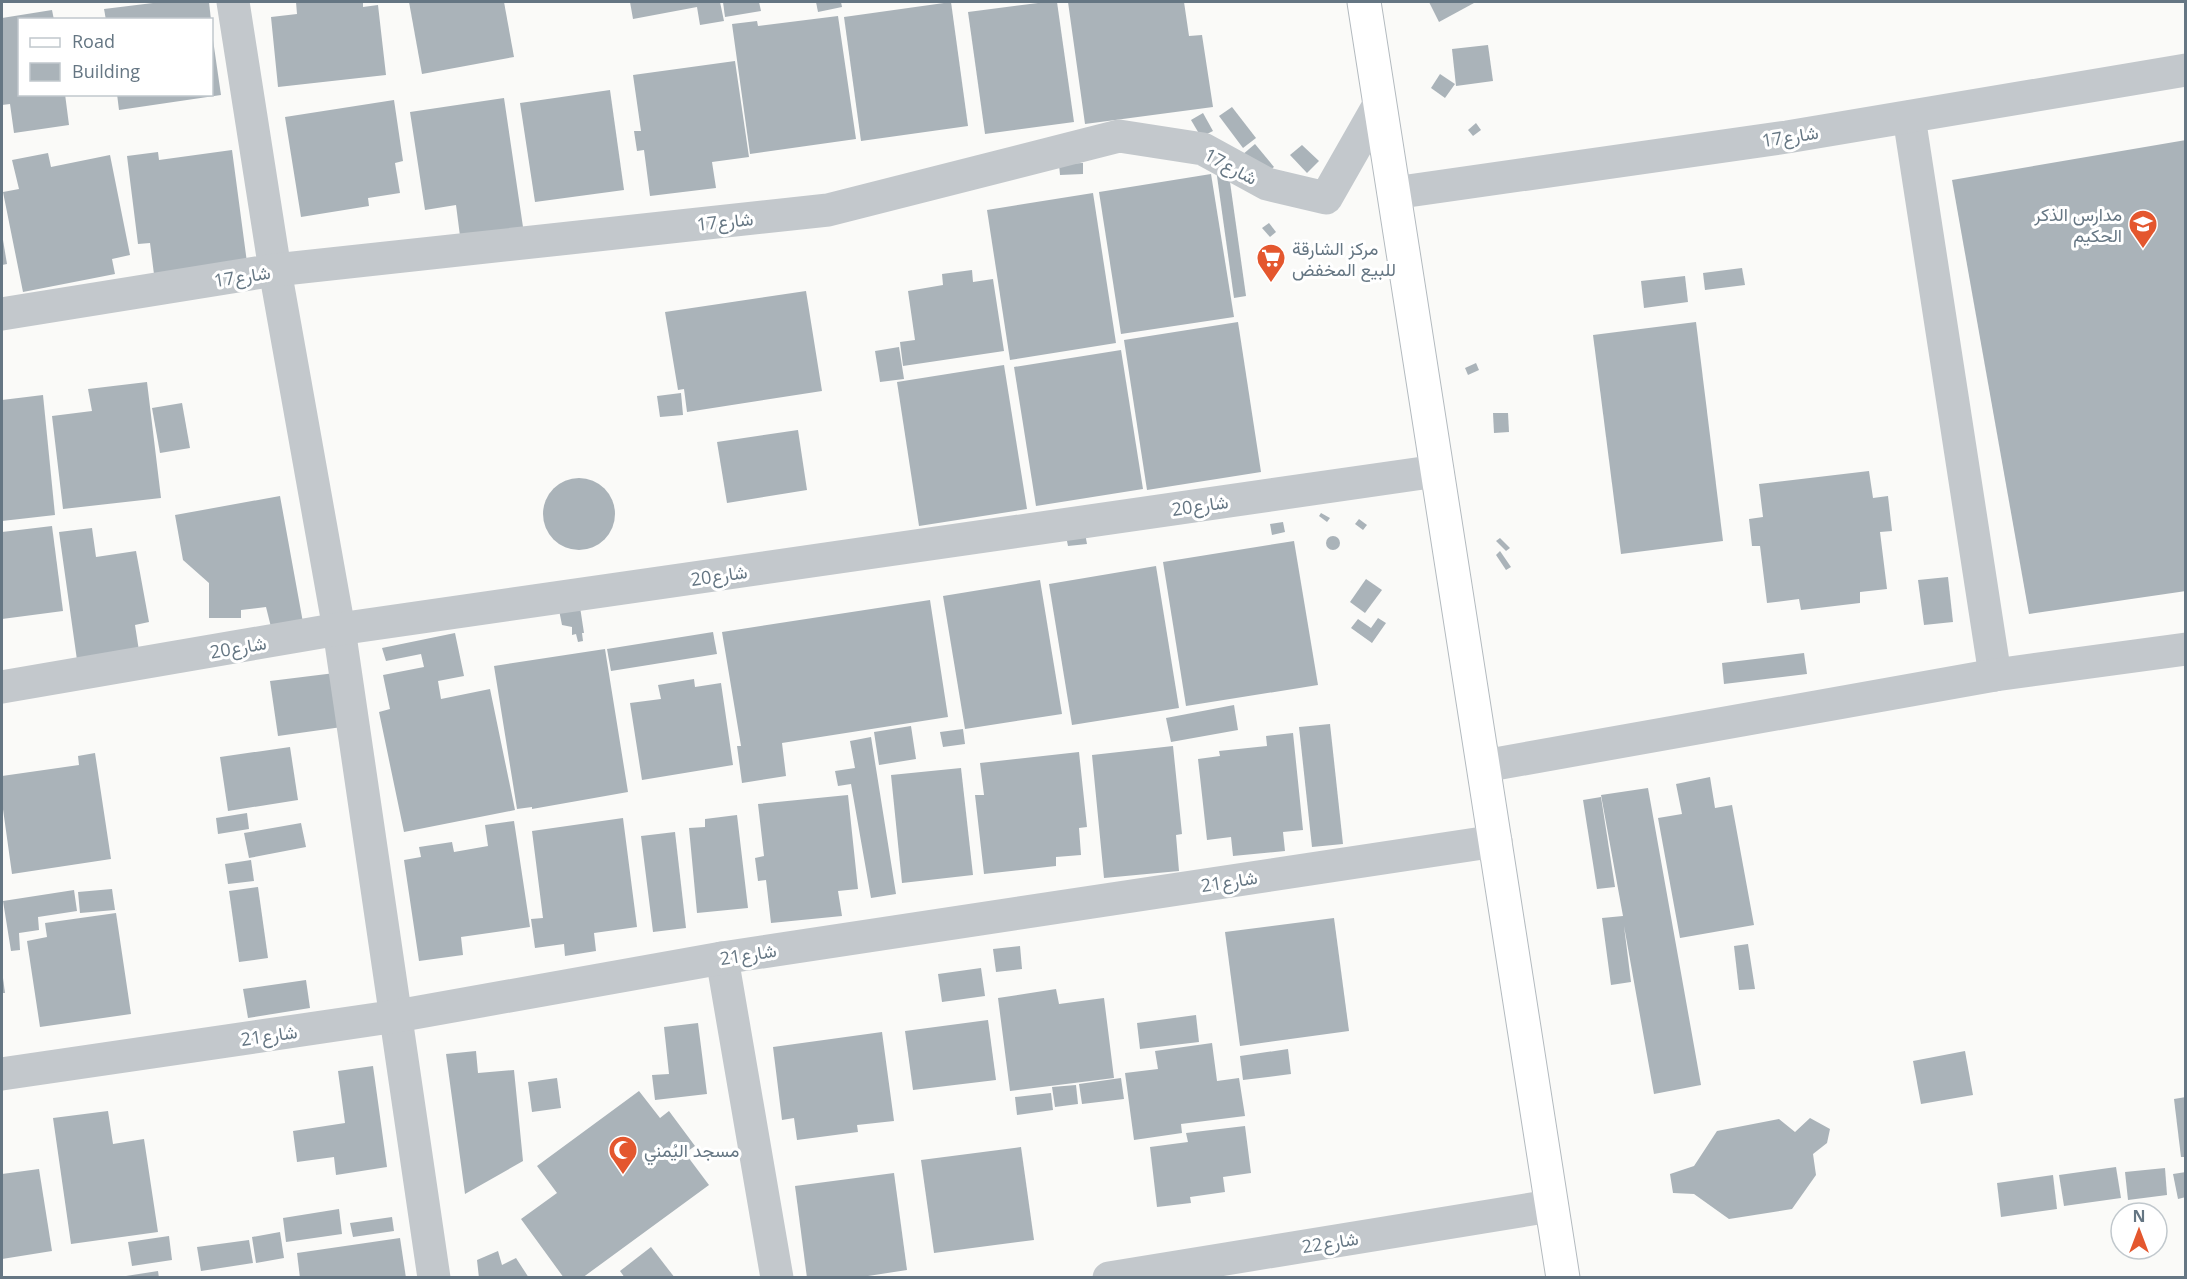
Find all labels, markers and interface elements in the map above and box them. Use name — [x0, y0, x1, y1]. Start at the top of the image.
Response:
legend — [18, 18, 213, 96]
text: Road — [72, 29, 115, 53]
text: Building — [72, 59, 140, 83]
street label: شارع17 — [1760, 120, 1820, 153]
street label: شارع17 — [1200, 142, 1262, 191]
place label: مدارس الذكر الحكيم — [2033, 202, 2122, 248]
street label: شارع17 — [696, 206, 755, 237]
school or university icon: مدارس الذكر الحكيم — [2127, 208, 2159, 250]
place label: مركز الشارقة للبيع المخفض — [1292, 236, 1396, 282]
supermarket icon: مركز الشارقة للبيع المخفض — [1255, 242, 1287, 284]
street label: شارع17 — [212, 260, 272, 293]
street label: شارع20 — [1170, 489, 1230, 522]
street label: شارع20 — [689, 559, 749, 592]
street label: شارع20 — [208, 630, 268, 665]
street label: شارع21 — [1199, 865, 1259, 898]
street label: شارع21 — [718, 938, 778, 971]
street label: شارع21 — [239, 1019, 299, 1052]
mosque icon: مسجد اليُمني — [607, 1134, 639, 1176]
place label: مسجد اليُمني — [644, 1138, 739, 1166]
north arrow — [2109, 1201, 2169, 1261]
text: N — [2132, 1205, 2146, 1227]
street label: شارع22 — [1300, 1226, 1360, 1259]

